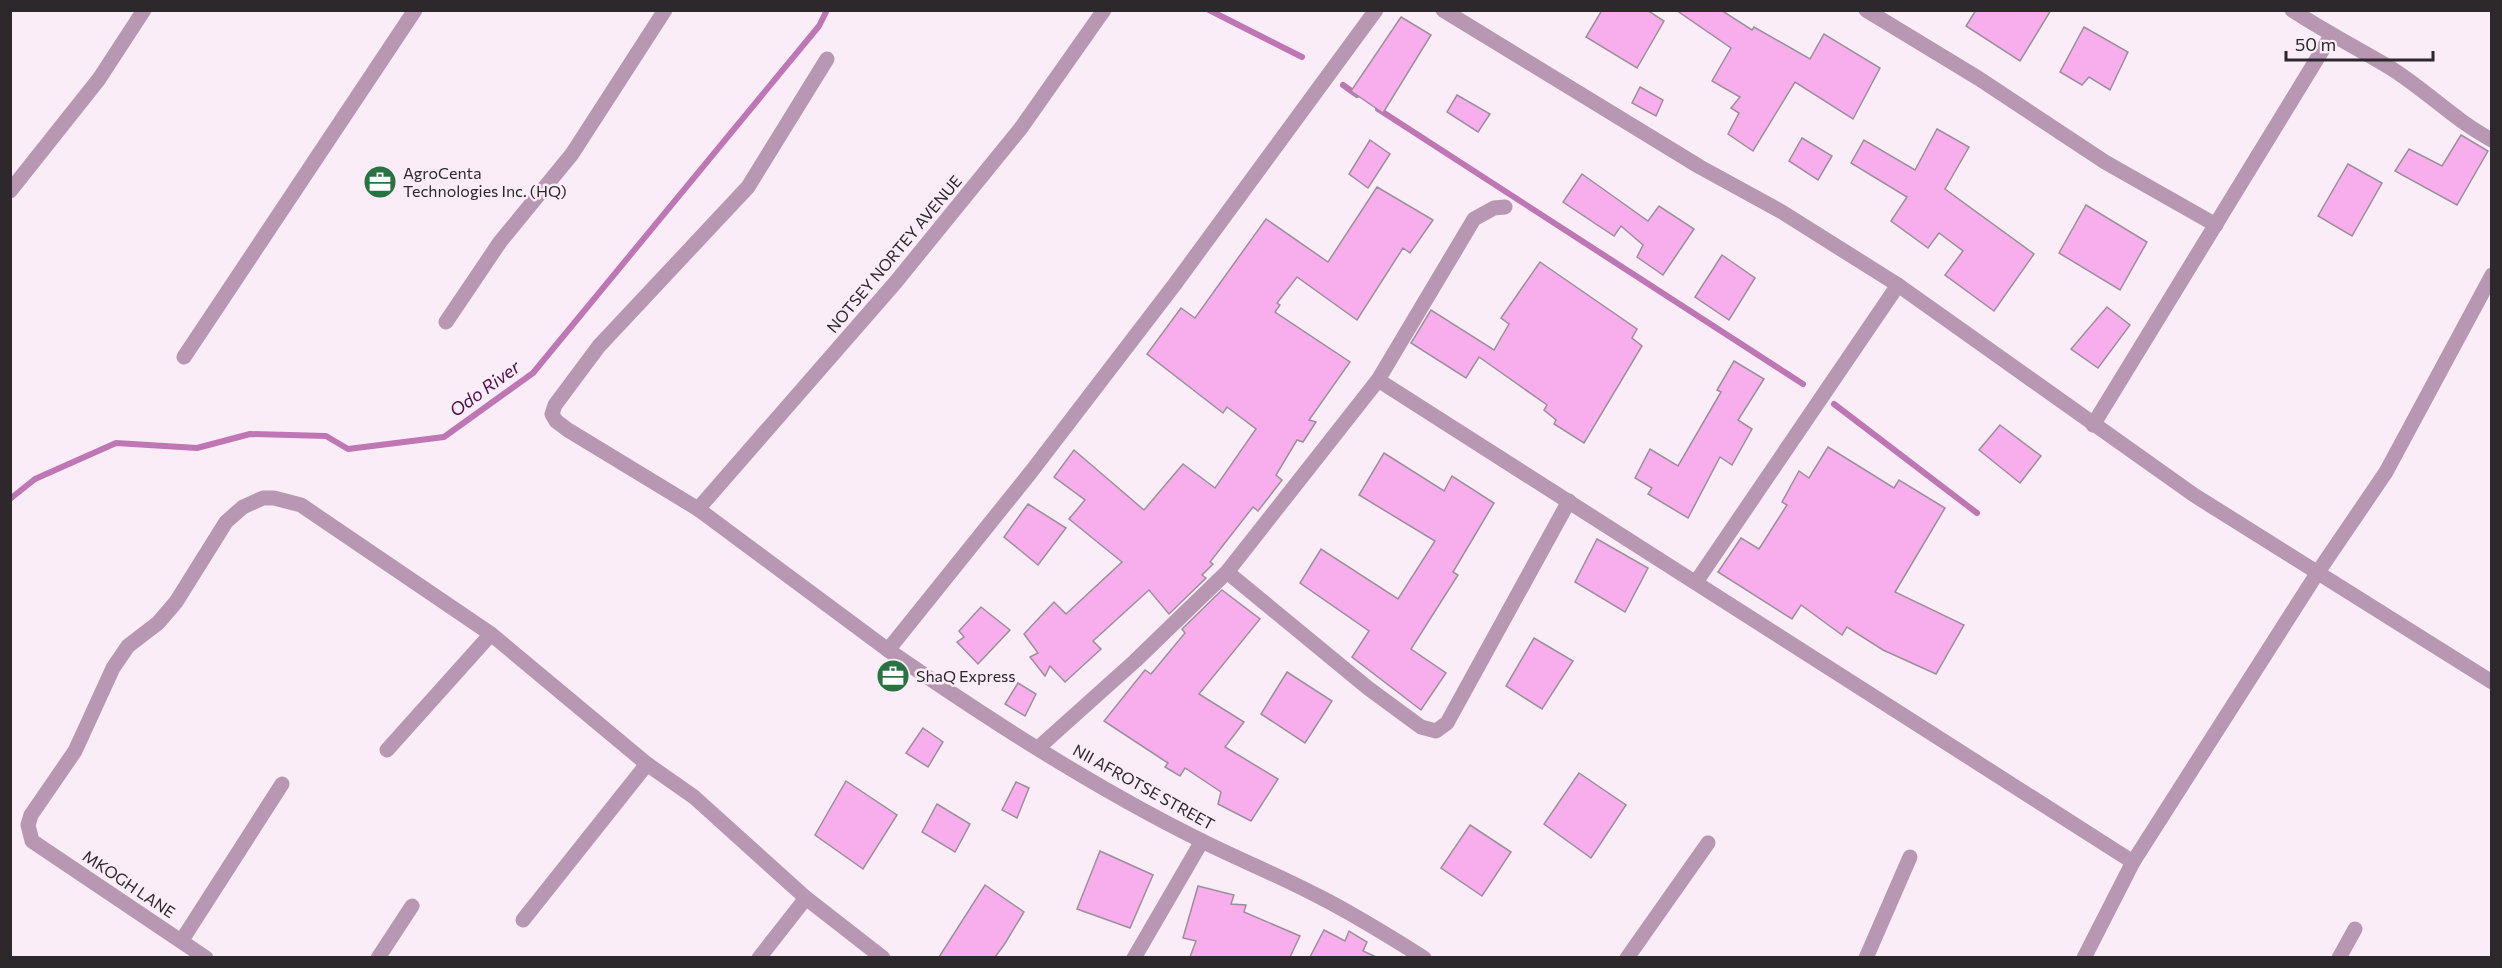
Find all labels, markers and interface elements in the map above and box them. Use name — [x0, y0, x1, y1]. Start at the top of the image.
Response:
scale bar — [2286, 24, 2433, 62]
text: 50 m — [2295, 33, 2336, 55]
place label: AgroCenta Technologies Inc. (HQ) — [403, 163, 567, 200]
office icon: AgroCenta Technologies Inc. (HQ) — [362, 164, 398, 200]
street label: NOTSEY NORTEY AVENUE — [822, 171, 965, 336]
water label: Odo River — [445, 355, 525, 421]
office icon: ShaQ Express — [875, 658, 911, 694]
place label: ShaQ Express — [916, 666, 1016, 685]
street label: NII AFROTSE STREET — [1070, 740, 1218, 833]
street label: MKOGH LANE — [80, 846, 179, 921]

